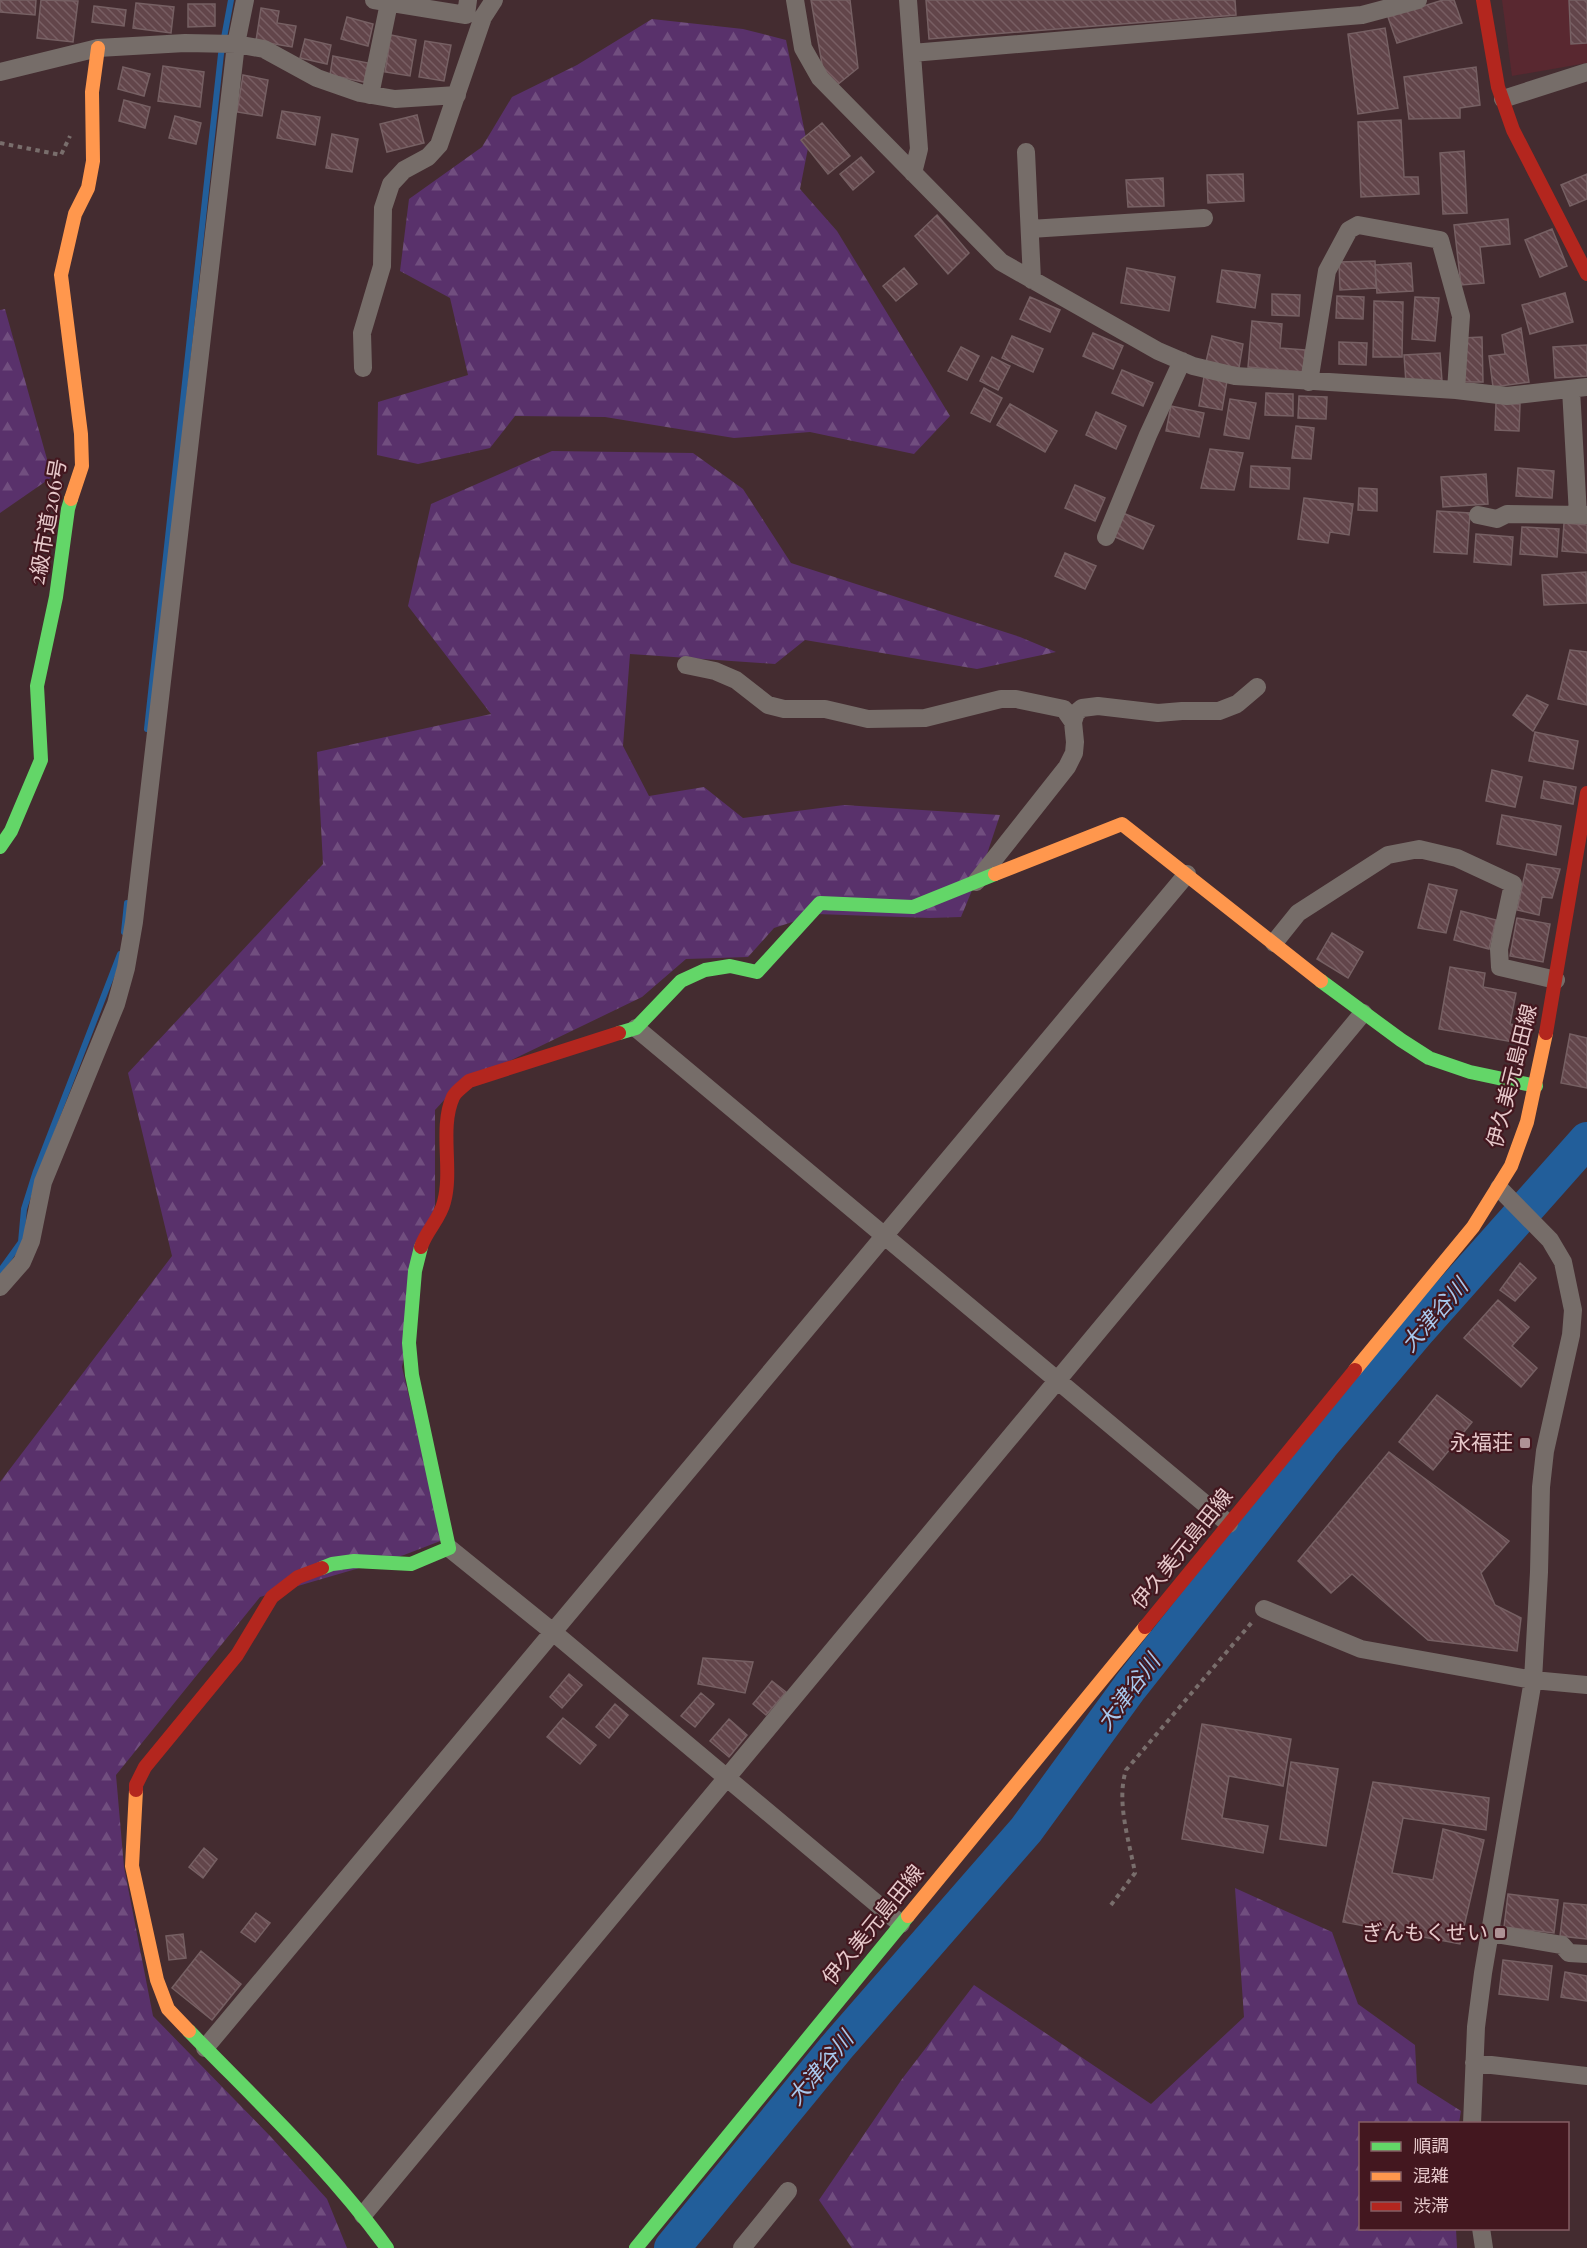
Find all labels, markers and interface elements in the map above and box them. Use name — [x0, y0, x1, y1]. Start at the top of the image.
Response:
street label: 2級市道206号 — [21, 456, 71, 587]
street label: 伊久美元島田線 — [1479, 1001, 1541, 1150]
water label: 大津谷川 — [1393, 1270, 1475, 1357]
place label: 永福荘 — [1450, 1427, 1513, 1455]
marker: 永福荘 — [1518, 1436, 1532, 1450]
street label: 伊久美元島田線 — [1123, 1482, 1238, 1614]
water label: 大津谷川 — [1089, 1646, 1167, 1736]
street label: 伊久美元島田線 — [814, 1858, 929, 1990]
place label: ぎんもくせい — [1362, 1917, 1488, 1945]
marker: ぎんもくせい — [1493, 1926, 1507, 1940]
water label: 大津谷川 — [779, 2022, 860, 2111]
legend — [1359, 2122, 1569, 2230]
text: 順調 — [1413, 2133, 1449, 2157]
text: 混雑 — [1413, 2163, 1449, 2187]
text: 渋滞 — [1413, 2193, 1449, 2217]

